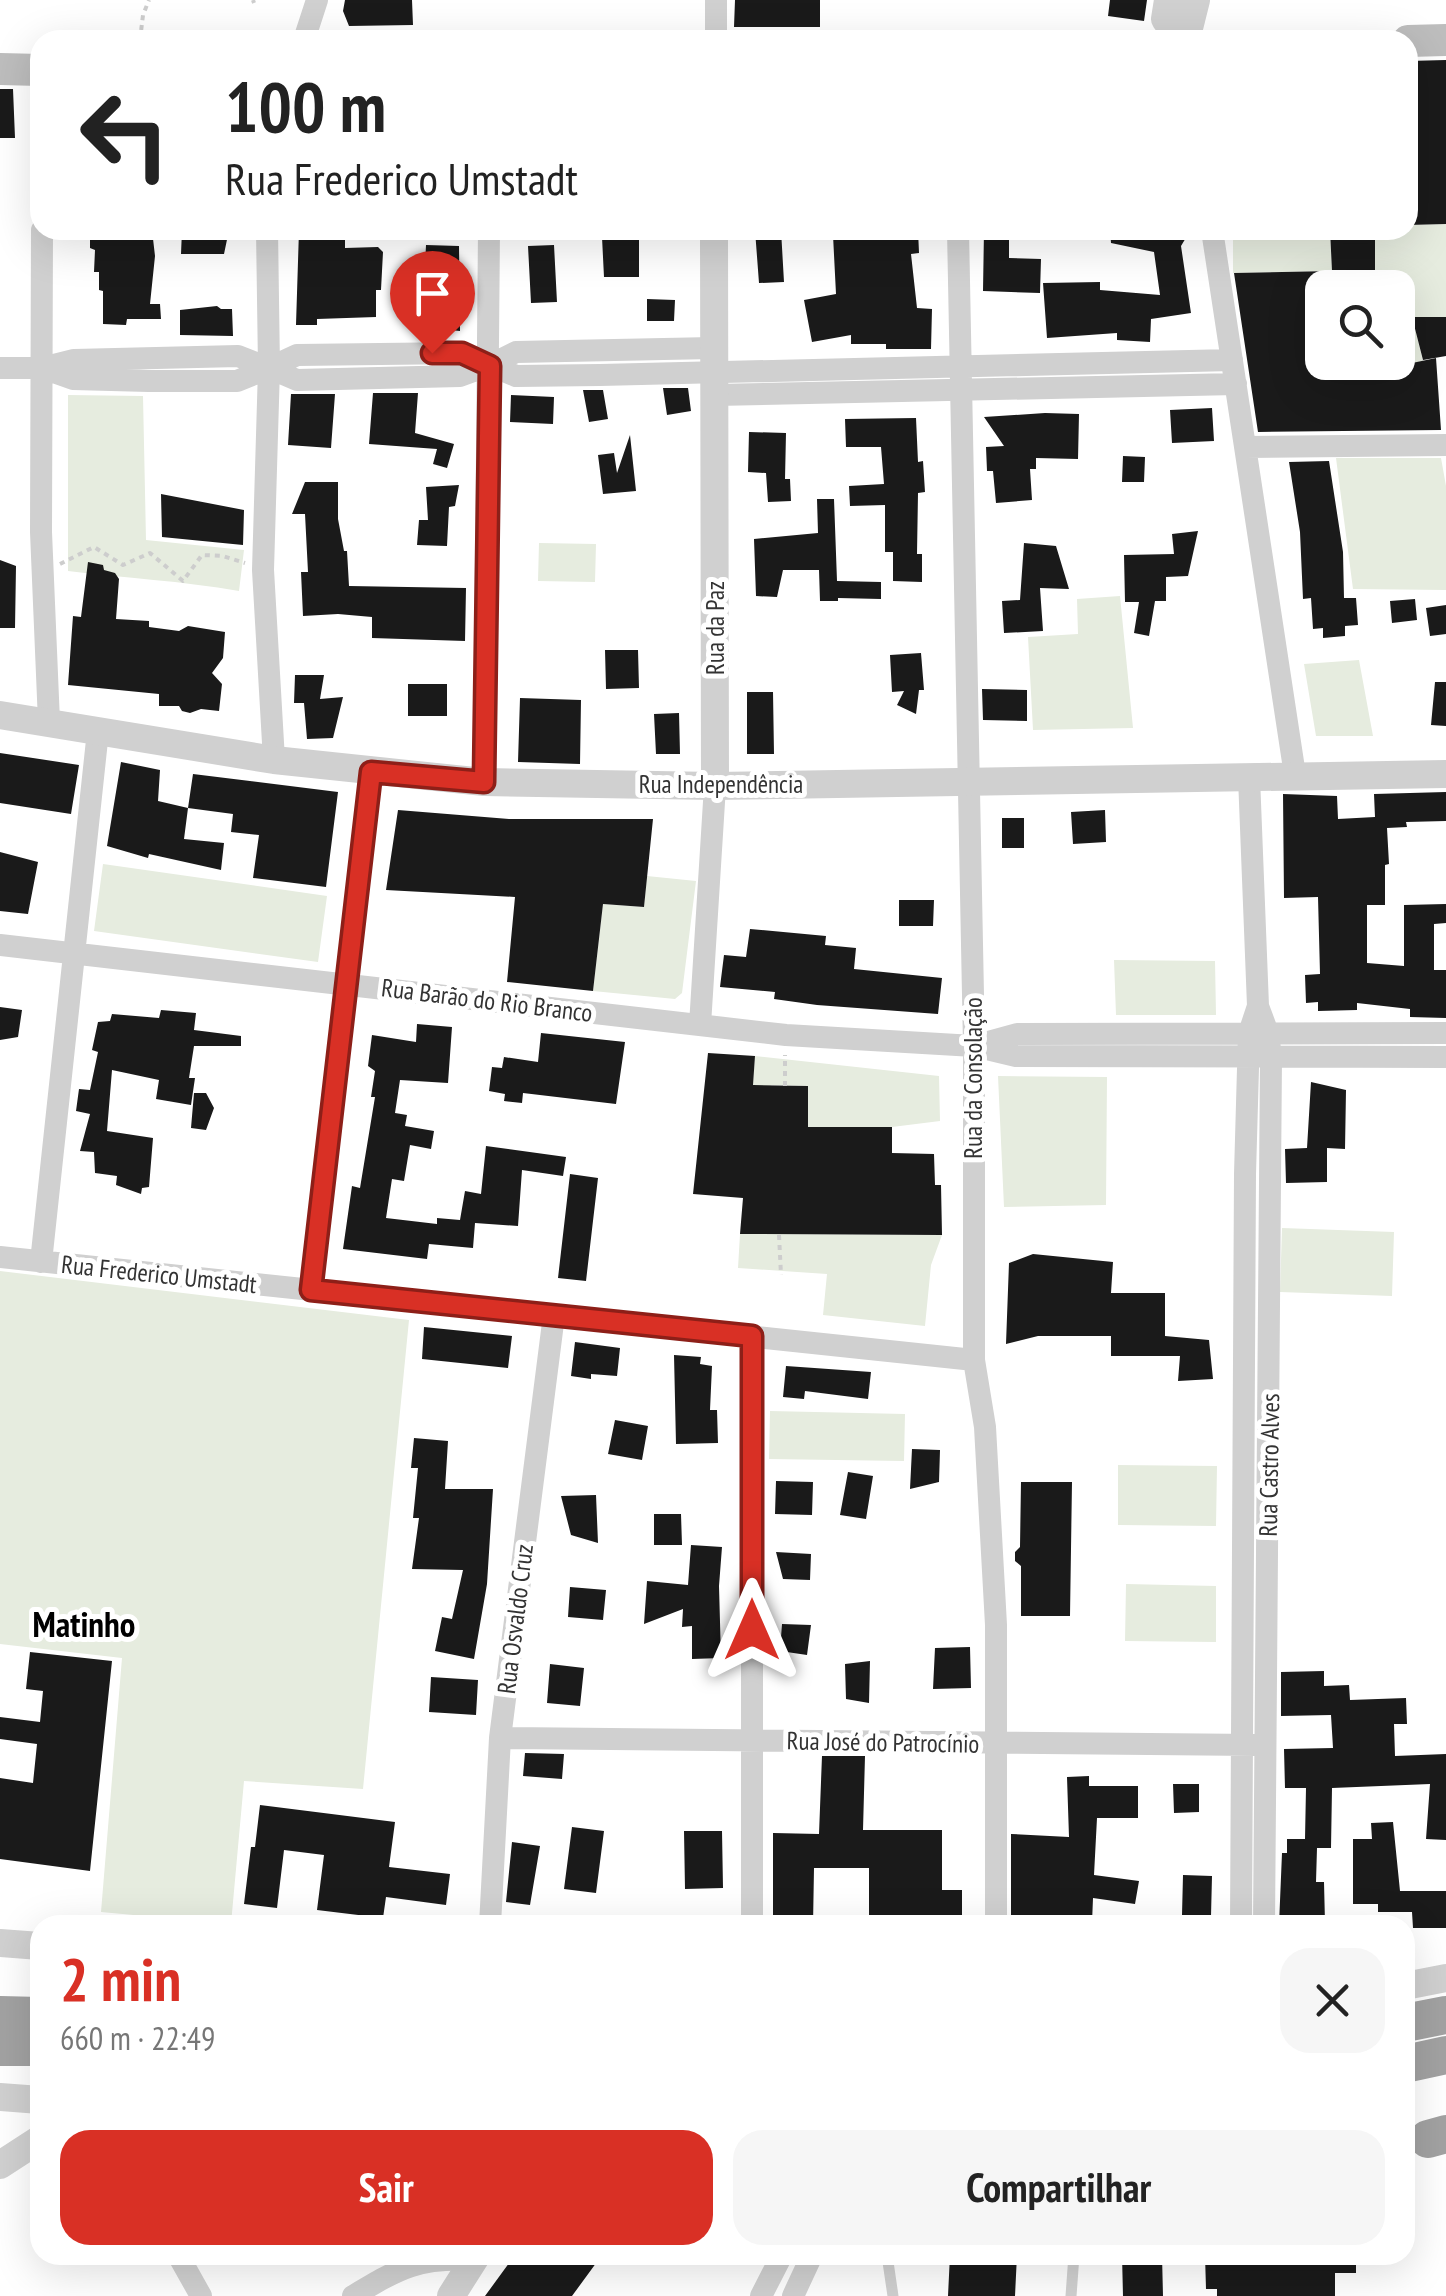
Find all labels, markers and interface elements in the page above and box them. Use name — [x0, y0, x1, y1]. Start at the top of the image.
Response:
text: 100 m — [225, 61, 386, 151]
icon: left — [60, 70, 190, 200]
text: Rua Frederico Umstadt — [225, 149, 578, 207]
pin — [390, 251, 475, 354]
icon: arrive — [405, 266, 460, 321]
map controls — [1305, 270, 1415, 380]
button: search — [1305, 270, 1415, 380]
street label: Rua da Paz — [699, 581, 731, 675]
street label: Rua Independência — [639, 768, 803, 800]
street label: Rua Barão do Rio Branco — [380, 971, 594, 1029]
street label: Rua da Consolação — [957, 997, 989, 1159]
street label: Rua Frederico Umstadt — [60, 1248, 258, 1300]
street label: Rua Castro Alves — [1252, 1393, 1286, 1537]
street label: Rua Osvaldo Cruz — [490, 1542, 540, 1696]
position arrow — [700, 1578, 804, 1682]
district label: Matinho — [33, 1601, 135, 1647]
street label: Rua José do Patrocínio — [786, 1724, 980, 1760]
text: 2 min — [60, 1940, 181, 2018]
button: close — [1280, 1948, 1385, 2053]
text: 660 m · 22:49 — [60, 2017, 215, 2059]
button: Sair — [60, 2130, 713, 2245]
button: Compartilhar — [733, 2130, 1385, 2245]

